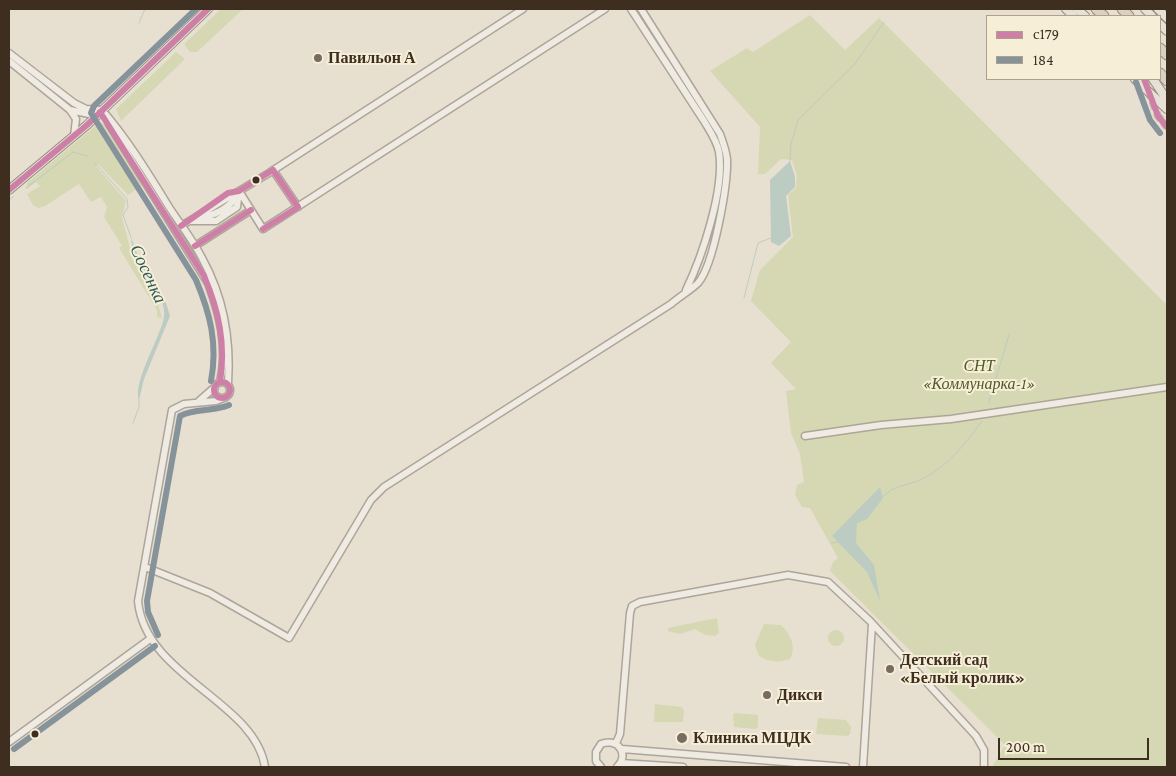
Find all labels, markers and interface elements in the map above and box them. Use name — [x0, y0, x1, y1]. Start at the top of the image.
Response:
legend — [986, 15, 1161, 80]
text: с179 — [1033, 26, 1059, 42]
place label: Павильон А — [328, 48, 416, 68]
marker: Павильон А — [312, 52, 324, 64]
text: 184 — [1033, 52, 1054, 68]
unlabelled marker — [251, 175, 261, 185]
water label: Сосенка — [125, 241, 171, 307]
park label: СНТ «Коммунарка-1» — [923, 356, 1035, 394]
place label: Детский сад «Белый кролик» — [900, 650, 1025, 688]
marker: Детский сад «Белый кролик» — [884, 663, 896, 675]
place label: Дикси — [777, 685, 822, 705]
marker: Дикси — [761, 689, 773, 701]
place label: Клиника МЦДК — [693, 728, 811, 748]
scale bar — [1001, 728, 1152, 760]
unlabelled marker — [30, 729, 40, 739]
marker: Клиника МЦДК — [675, 731, 689, 745]
text: 200 m — [1006, 739, 1045, 755]

